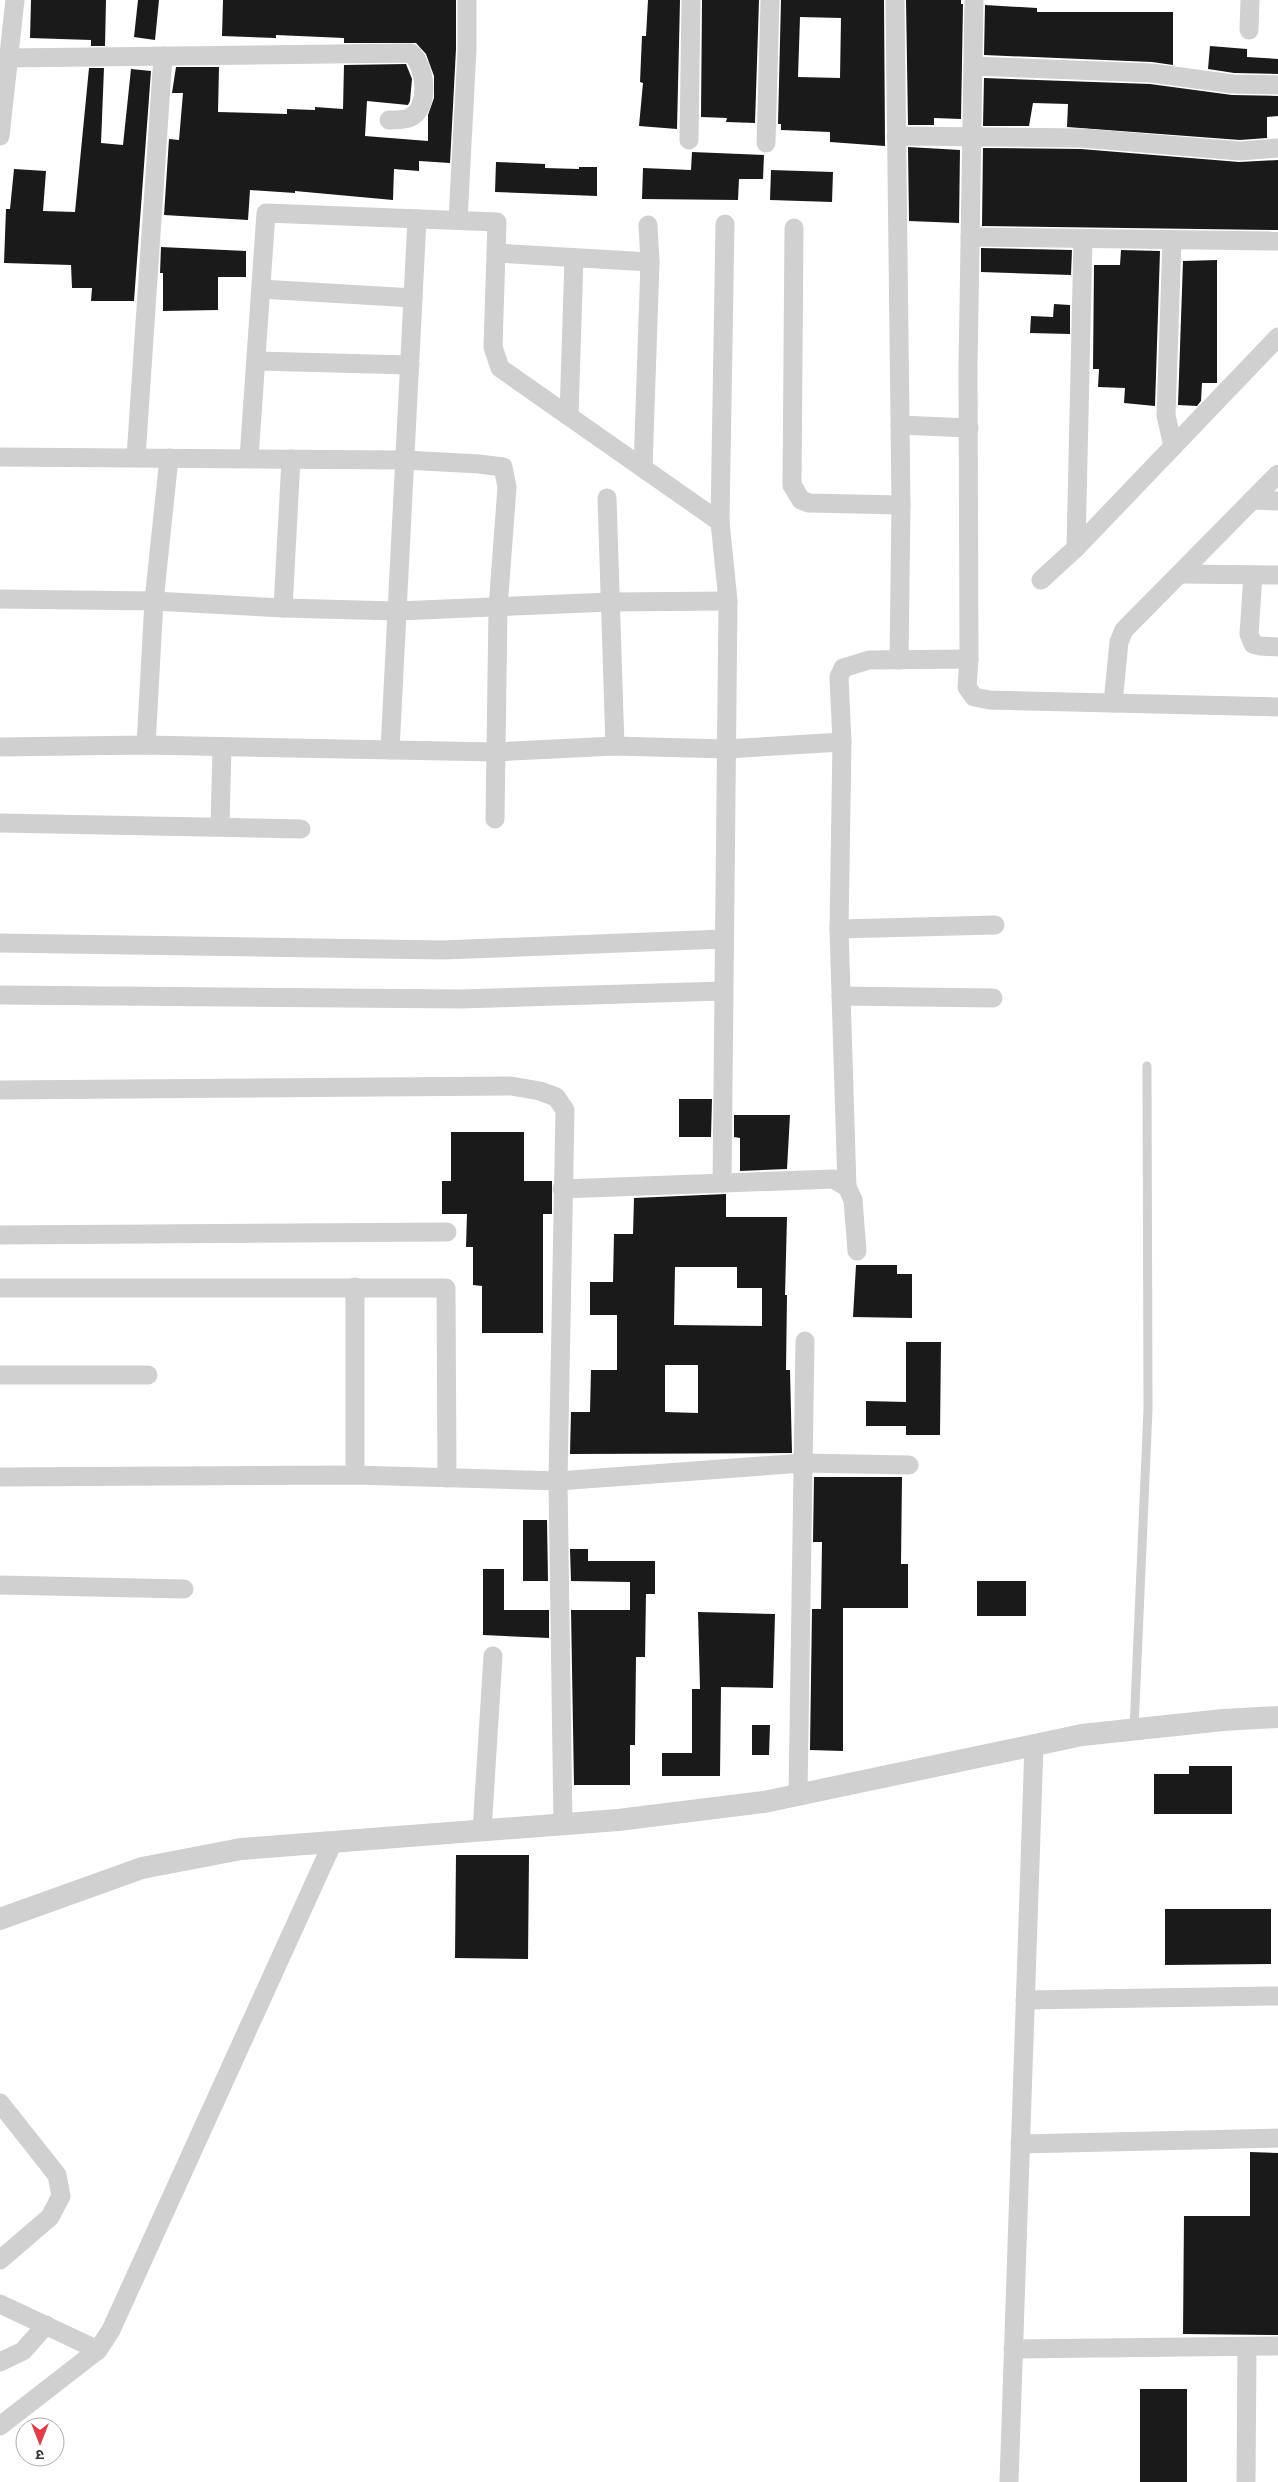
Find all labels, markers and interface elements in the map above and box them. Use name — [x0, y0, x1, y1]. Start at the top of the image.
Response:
north arrow — [15, 2417, 65, 2467]
text: उ — [35, 2447, 44, 2463]

